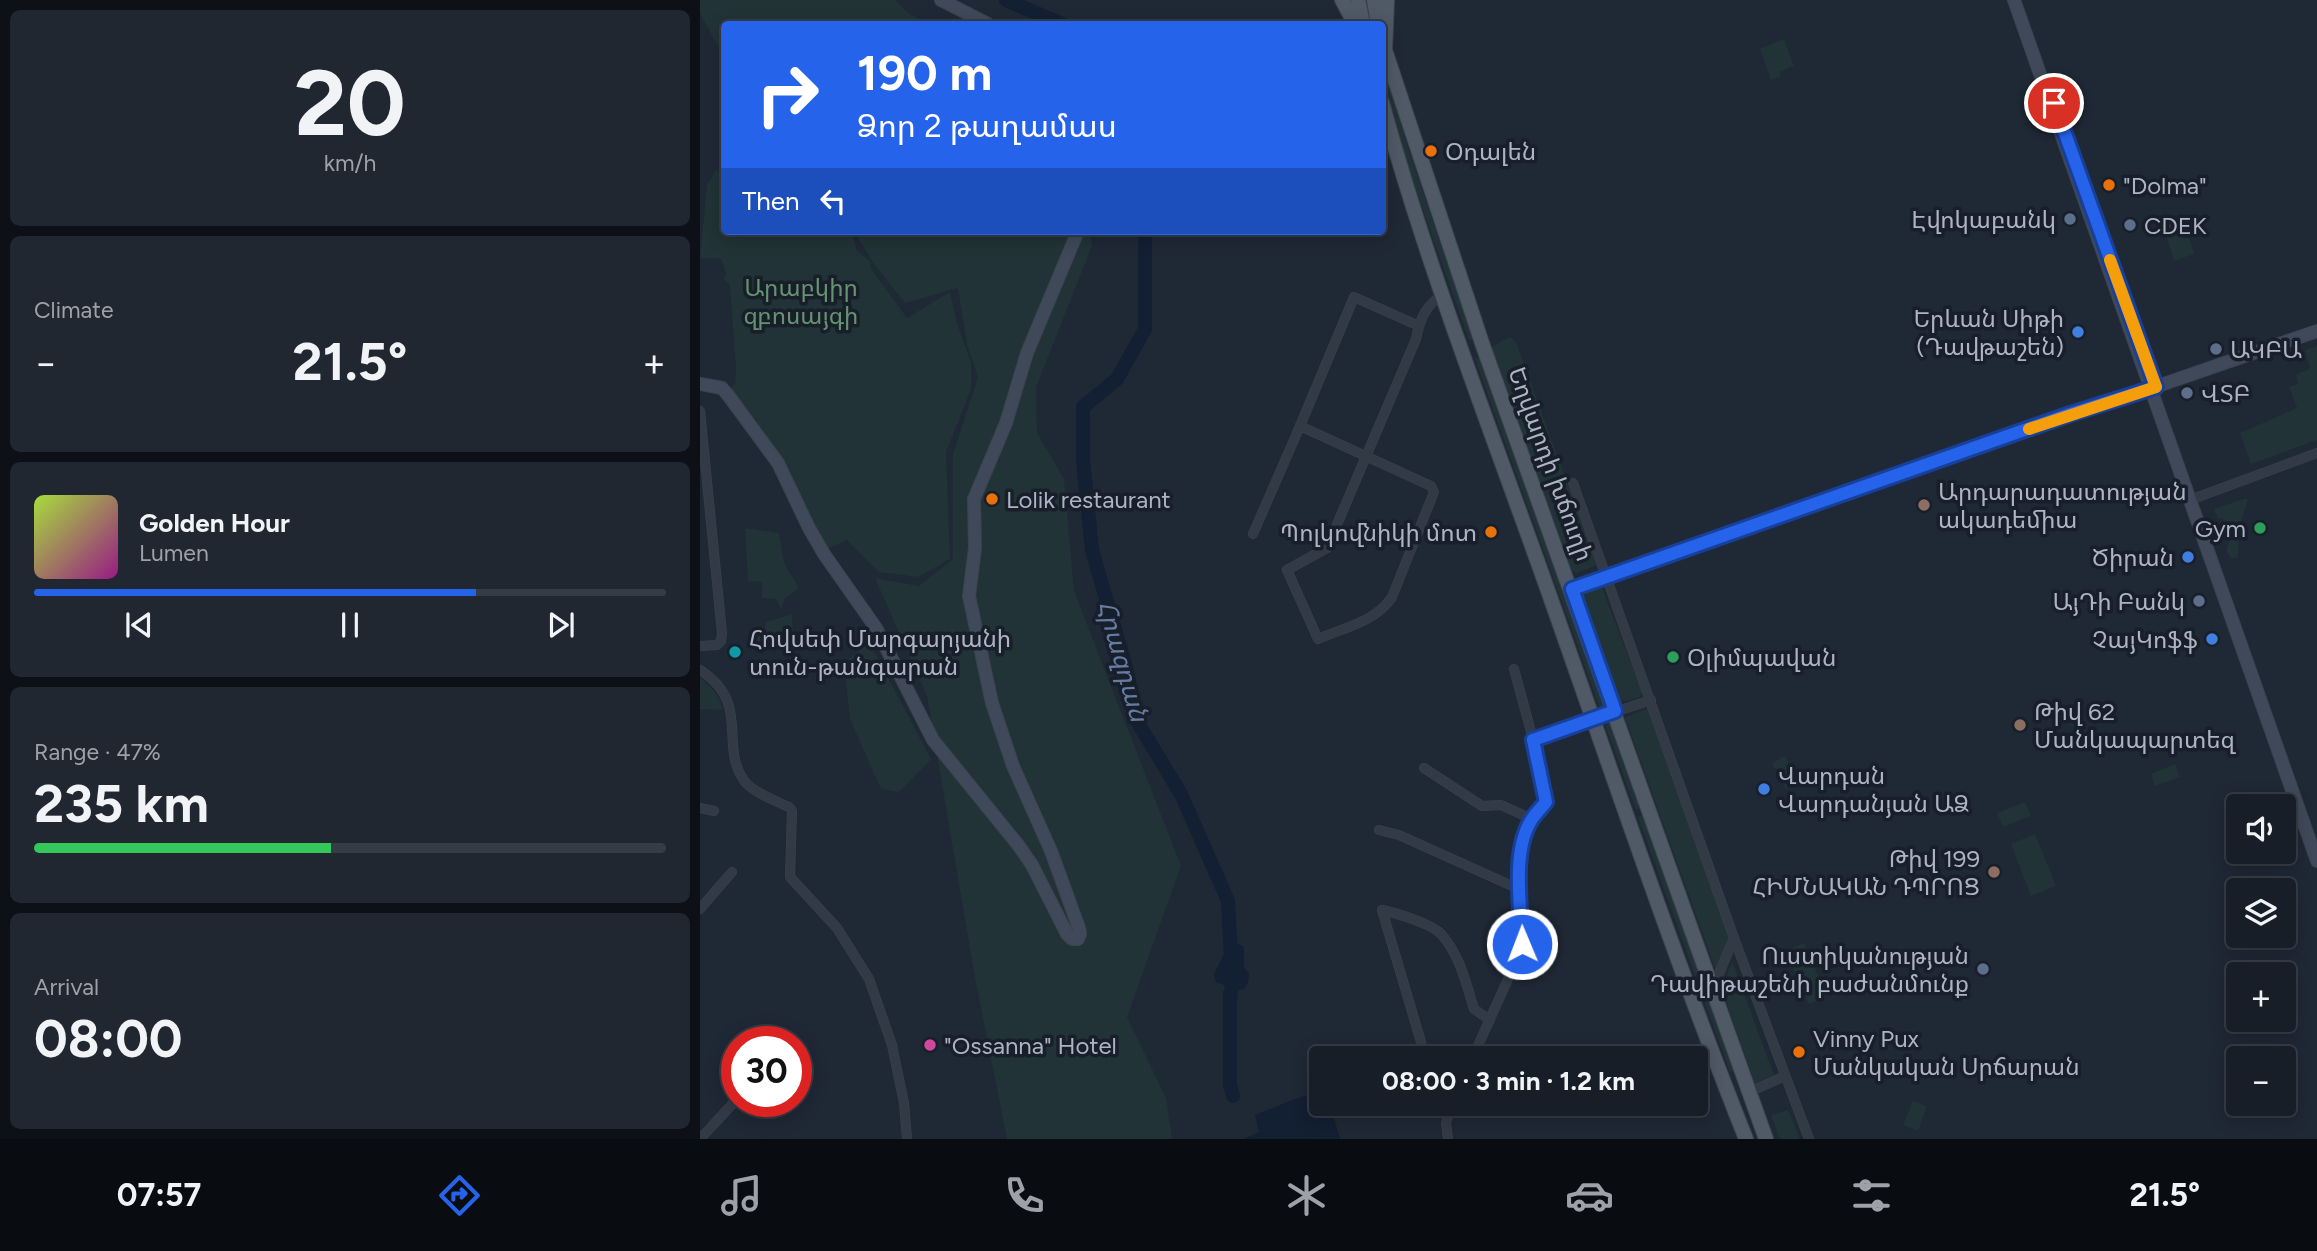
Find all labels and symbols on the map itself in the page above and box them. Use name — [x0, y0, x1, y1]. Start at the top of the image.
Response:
pin — [2024, 73, 2084, 133]
place label: Օդալեն — [1445, 137, 1536, 166]
marker: Օդալեն — [1423, 143, 1439, 159]
place label: "Dolma" — [2123, 171, 2207, 200]
marker: "Dolma" — [2101, 177, 2117, 193]
place label: Էվոկաբանկ — [1911, 205, 2056, 234]
marker: Էվոկաբանկ — [2062, 211, 2078, 227]
place label: CDEK — [2144, 211, 2207, 240]
marker: CDEK — [2122, 217, 2138, 233]
park label: Արաբկիր զբոսայգի — [744, 273, 858, 330]
place label: Երևան Սիթի (Դավթաշեն) — [1913, 304, 2064, 361]
marker: Երևան Սիթի (Դավթաշեն) — [2070, 324, 2086, 340]
place label: ԱԿԲԱ — [2230, 335, 2302, 364]
marker: ԱԿԲԱ — [2208, 341, 2224, 357]
street label: Եղվարդի խճուղի — [1502, 363, 1600, 565]
place label: ՎՏԲ — [2201, 379, 2250, 408]
marker: ՎՏԲ — [2179, 385, 2195, 401]
place label: Արդարադատության ակադեմիա — [1938, 477, 2187, 534]
place label: Lolik restaurant — [1006, 485, 1171, 514]
marker: Lolik restaurant — [984, 491, 1000, 507]
marker: Արդարադատության ակադեմիա — [1916, 497, 1932, 513]
place label: Gym — [2195, 514, 2246, 543]
place label: Պոլկովնիկի մոտ — [1280, 518, 1477, 547]
marker: Gym — [2252, 520, 2268, 536]
marker: Պոլկովնիկի մոտ — [1483, 524, 1499, 540]
place label: Ծիրան — [2092, 543, 2174, 572]
marker: Ծիրան — [2180, 549, 2196, 565]
place label: ԱյԴի Բանկ — [2053, 587, 2185, 616]
marker: ԱյԴի Բանկ — [2191, 593, 2207, 609]
water label: Հրազդան — [1090, 597, 1156, 727]
place label: Հովսեփ Մարգարյանի տուն-թանգարան — [749, 624, 1011, 681]
place label: ՉայԿոֆֆ — [2092, 625, 2198, 654]
marker: ՉայԿոֆֆ — [2204, 631, 2220, 647]
place label: Օլիմպավան — [1687, 643, 1836, 672]
marker: Հովսեփ Մարգարյանի տուն-թանգարան — [727, 644, 743, 660]
marker: Օլիմպավան — [1665, 649, 1681, 665]
place label: Թիվ 62 Մանկապարտեզ — [2034, 697, 2237, 754]
marker: Թիվ 62 Մանկապարտեզ — [2012, 717, 2028, 733]
place label: Վարդան Վարդանյան ԱՁ — [1778, 761, 1969, 818]
marker: Վարդան Վարդանյան ԱՁ — [1756, 781, 1772, 797]
place label: Թիվ 199 ՀԻՄՆԱԿԱՆ ԴՊՐՈՑ — [1752, 844, 1980, 901]
marker: Թիվ 199 ՀԻՄՆԱԿԱՆ ԴՊՐՈՑ — [1986, 864, 2002, 880]
position arrow — [1485, 907, 1559, 981]
place label: Ուստիկանության Դավիթաշենի բաժանմունք — [1650, 941, 1969, 998]
marker: Ուստիկանության Դավիթաշենի բաժանմունք — [1975, 961, 1991, 977]
place label: Vinny Pux Մանկական Սրճարան — [1813, 1024, 2080, 1081]
speed limit sign: 30 — [721, 1026, 812, 1117]
place label: "Ossanna" Hotel — [944, 1031, 1117, 1060]
marker: "Ossanna" Hotel — [922, 1037, 938, 1053]
marker: Vinny Pux Մանկական Սրճարան — [1791, 1044, 1807, 1060]

